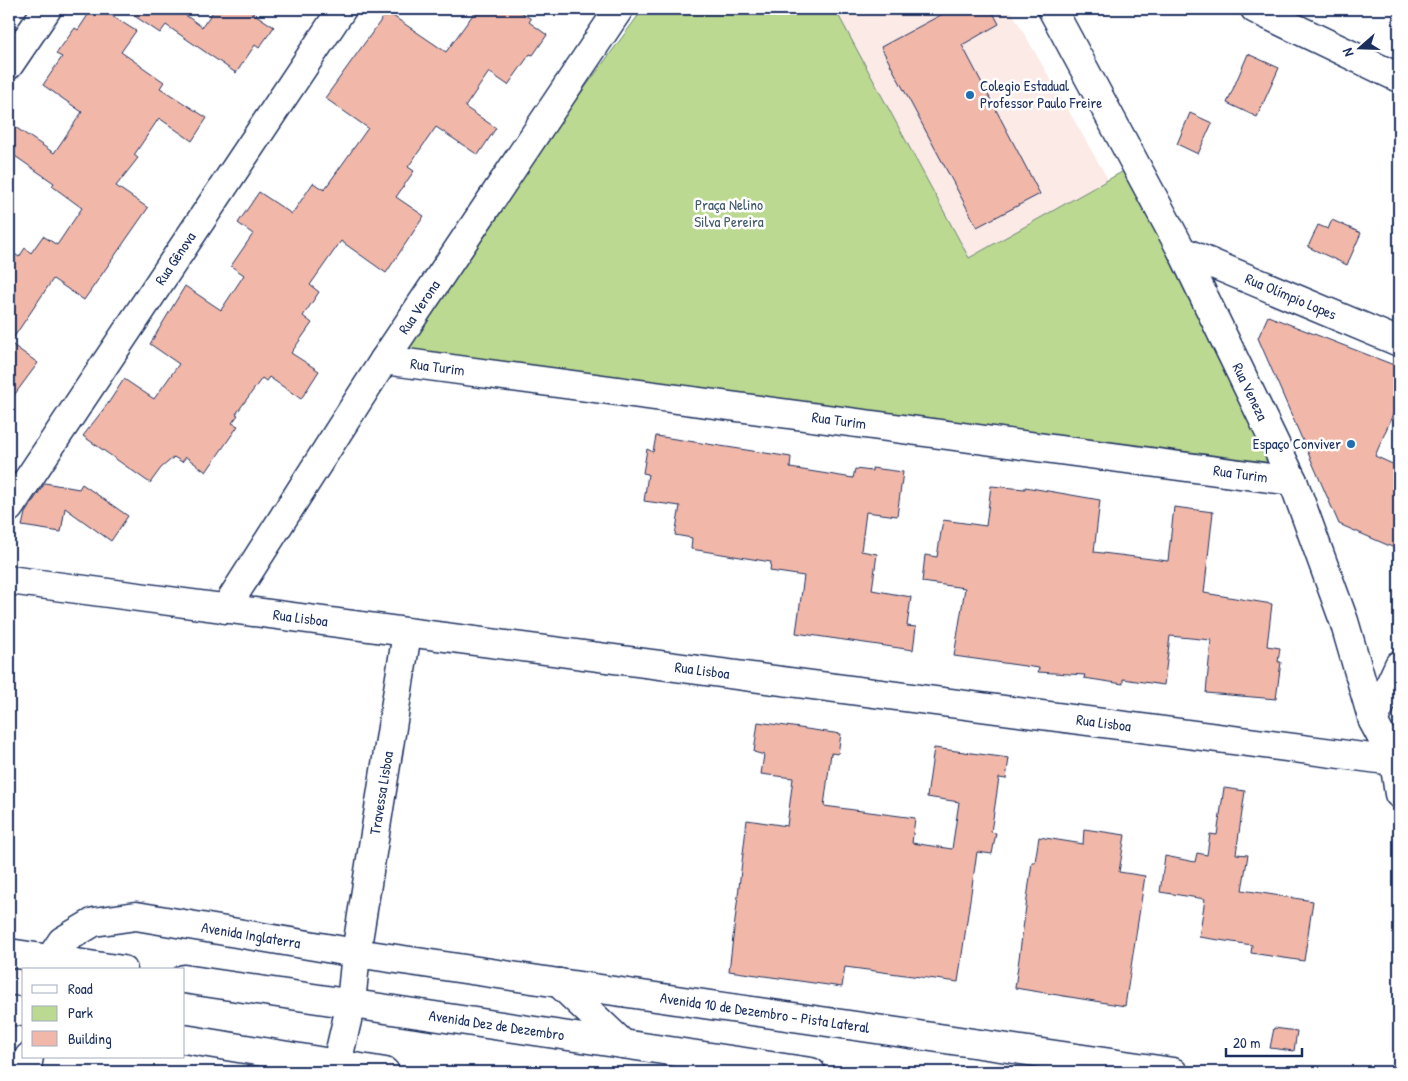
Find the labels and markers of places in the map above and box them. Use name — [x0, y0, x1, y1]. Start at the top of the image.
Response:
place label: Colegio Estadual Professor Paulo Freire — [980, 75, 1102, 113]
marker: Colegio Estadual Professor Paulo Freire — [964, 89, 976, 101]
place label: Espaço Conviver — [1253, 433, 1341, 454]
marker: Espaço Conviver — [1345, 438, 1357, 450]

